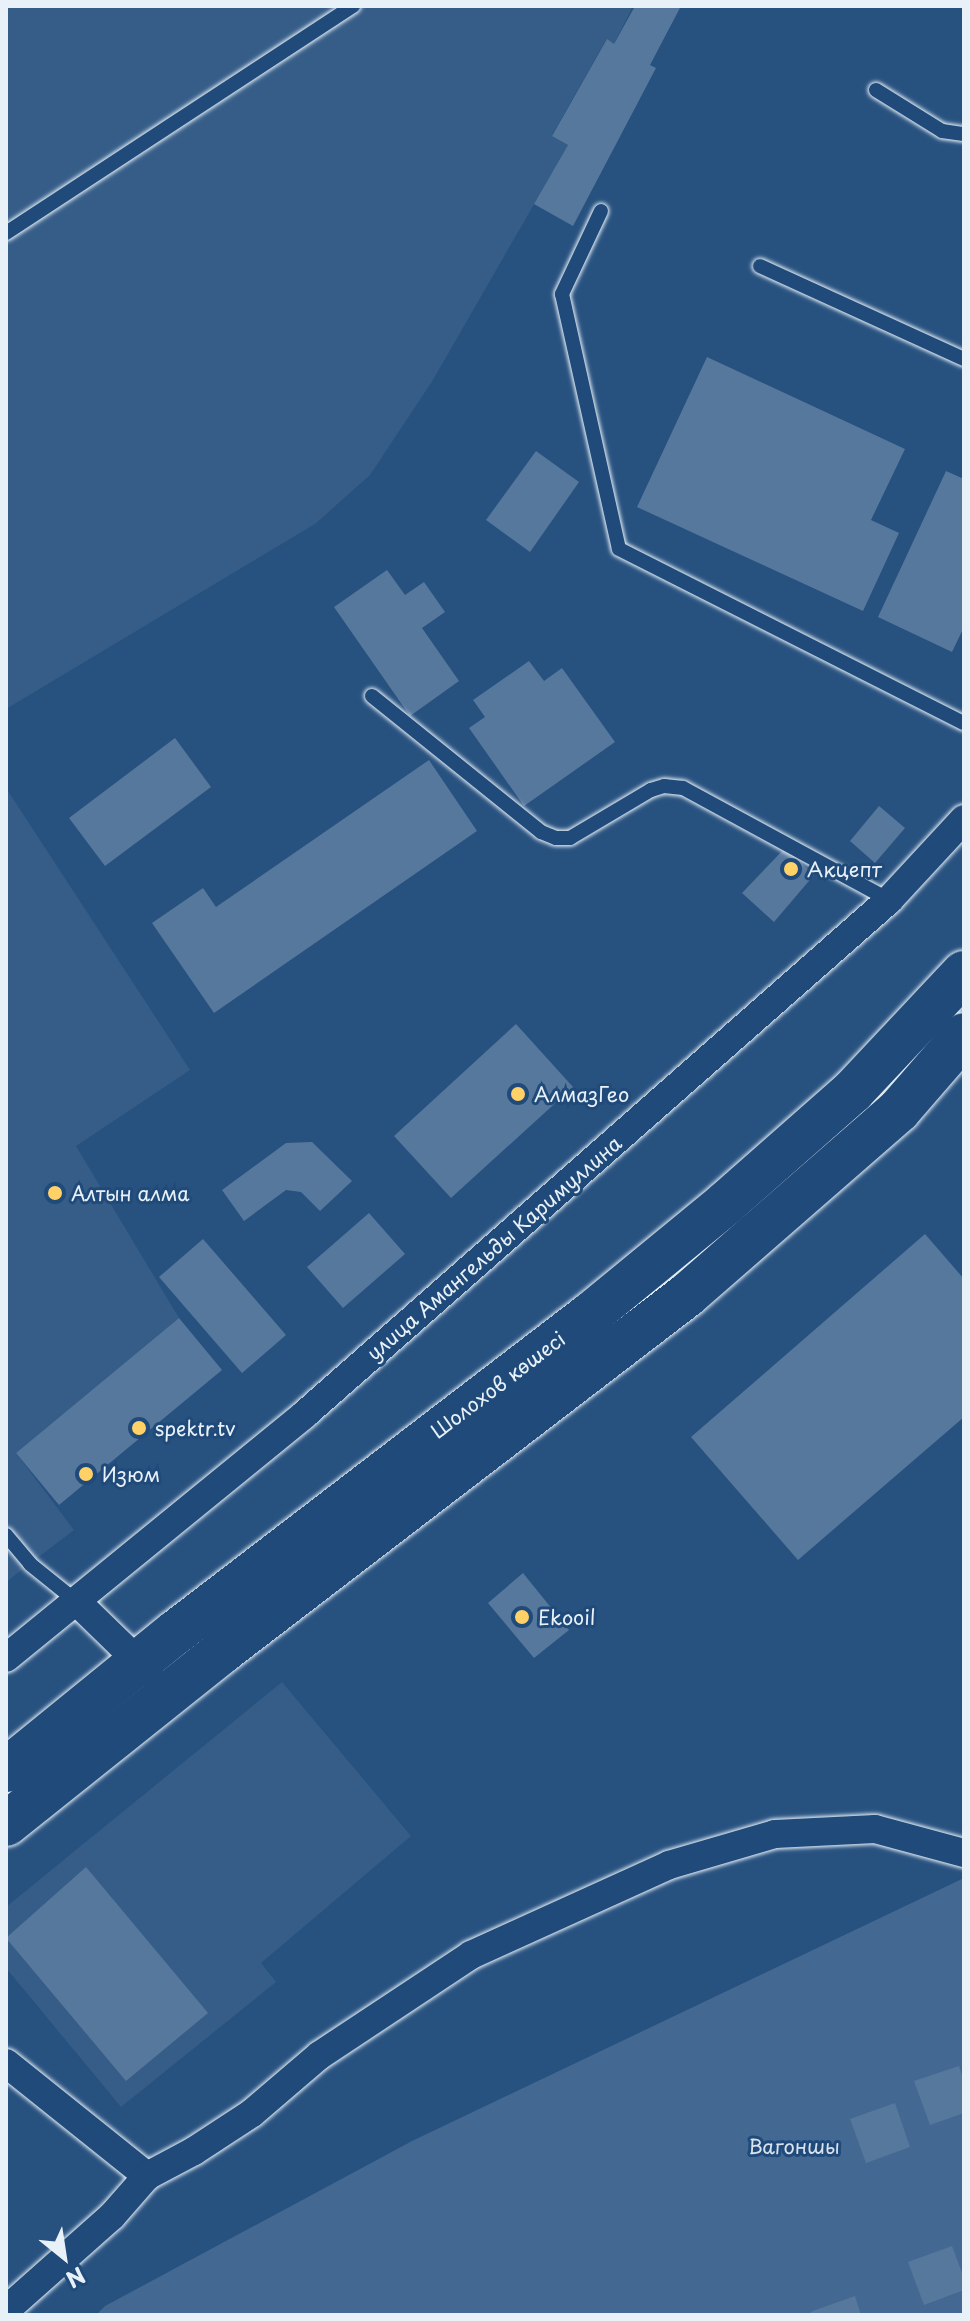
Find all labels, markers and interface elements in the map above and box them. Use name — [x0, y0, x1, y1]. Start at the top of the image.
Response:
place label: Акцепт — [807, 857, 882, 881]
marker: Акцепт — [782, 860, 800, 878]
place label: АлмазГео — [534, 1082, 629, 1106]
marker: АлмазГео — [509, 1085, 527, 1103]
street label: улица Амангельды Каримуллина — [362, 1131, 626, 1365]
place label: Алтын алма — [71, 1181, 191, 1205]
marker: Алтын алма — [46, 1184, 64, 1202]
street label: Шолохов көшесі — [427, 1327, 569, 1443]
place label: spektr.tv — [155, 1416, 235, 1440]
marker: spektr.tv — [130, 1419, 148, 1437]
place label: Изюм — [102, 1462, 160, 1486]
marker: Изюм — [77, 1465, 95, 1483]
place label: Ekooil — [538, 1605, 596, 1629]
marker: Ekooil — [513, 1608, 531, 1626]
park label: Вагоншы — [748, 2134, 840, 2158]
north arrow — [24, 2217, 104, 2297]
text: N — [60, 2260, 92, 2297]

